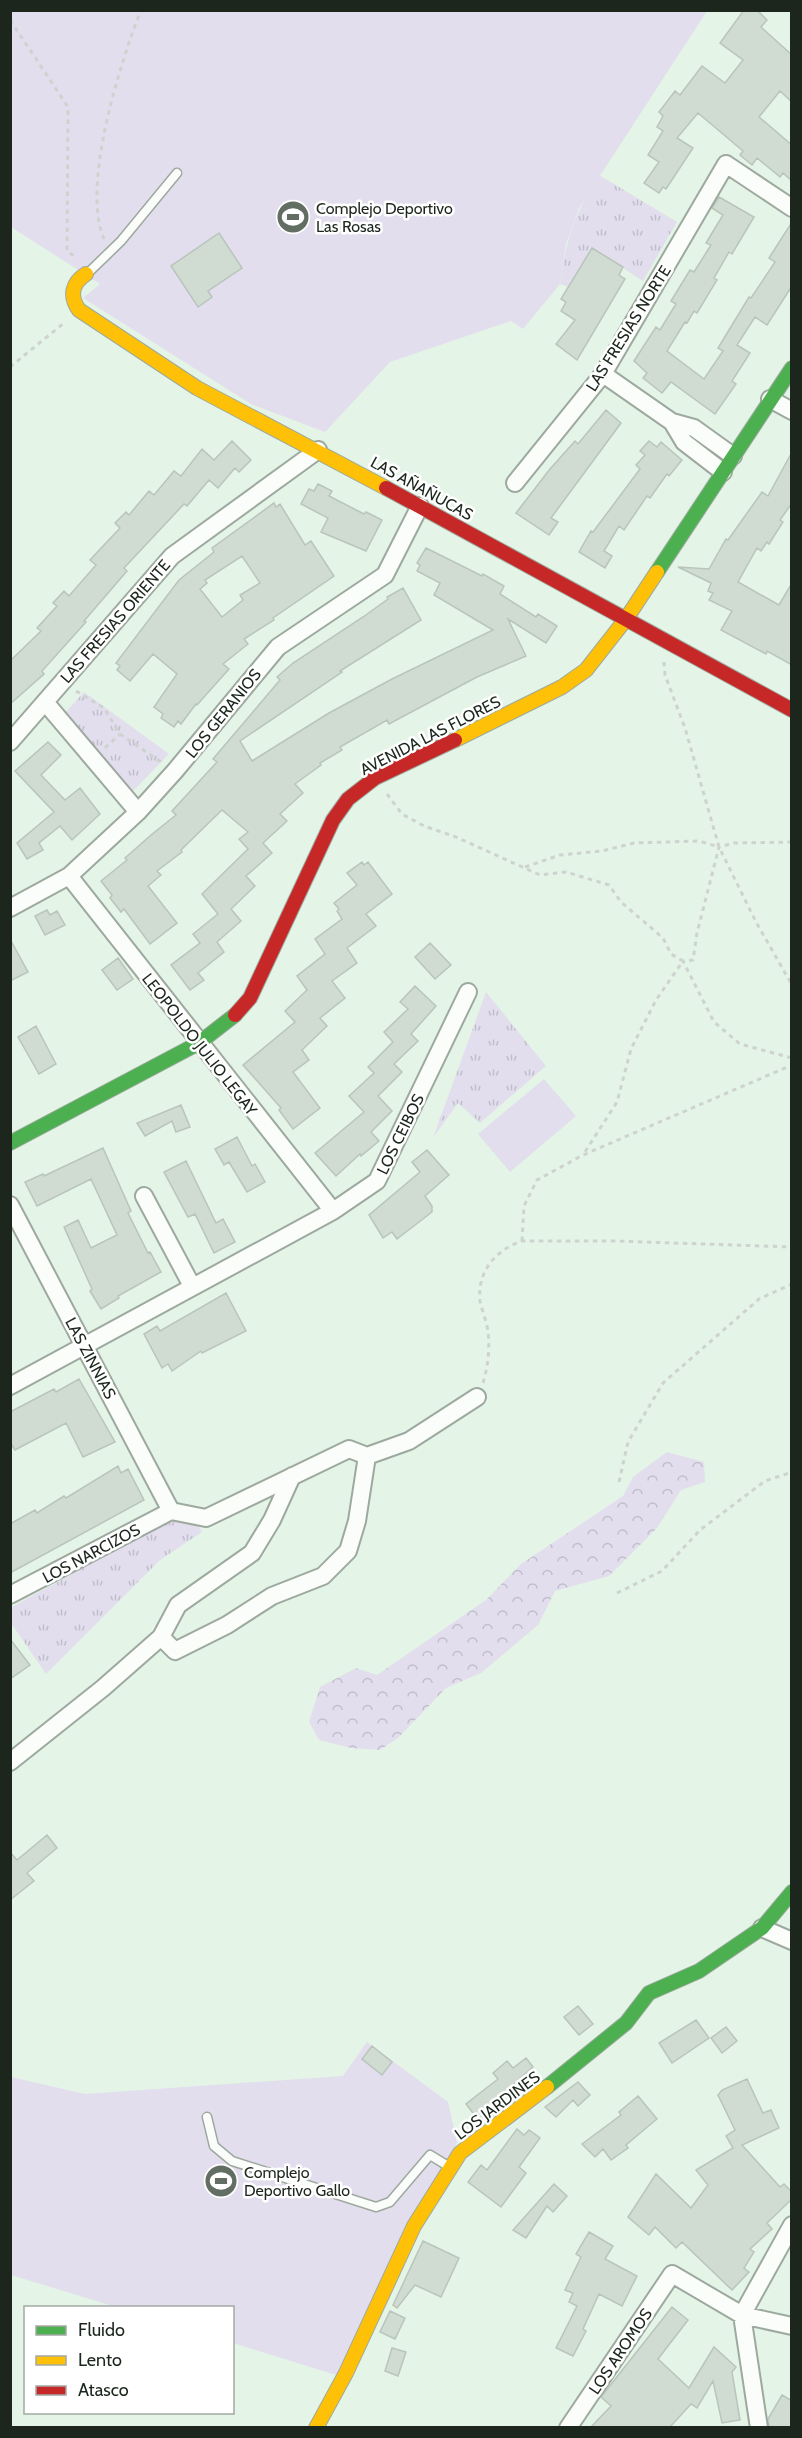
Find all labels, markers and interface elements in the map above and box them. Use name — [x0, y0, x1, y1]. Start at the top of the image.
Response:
sports icon: Complejo Deportivo Las Rosas — [275, 199, 311, 235]
place label: Complejo Deportivo Las Rosas — [316, 199, 453, 236]
street label: LAS FRESIAS NORTE — [582, 262, 675, 395]
street label: LAS AÑAÑUCAS — [367, 453, 476, 524]
street label: LAS FRESIAS ORIENTE — [57, 556, 174, 687]
street label: LOS GERANIOS — [182, 665, 265, 762]
street label: AVENIDA LAS FLORES — [357, 692, 504, 779]
street label: LEOPOLDO JULIO LEGAY — [138, 969, 262, 1120]
street label: LOS CEIBOS — [373, 1091, 428, 1177]
street label: LAS ZINNIAS — [61, 1314, 120, 1402]
street label: LOS NARCIZOS — [39, 1520, 143, 1587]
street label: LOS JARDINES — [451, 2067, 544, 2144]
sports icon: Complejo Deportivo Gallo — [203, 2163, 239, 2199]
place label: Complejo Deportivo Gallo — [244, 2163, 350, 2200]
street label: LOS AROMOS — [585, 2305, 656, 2398]
legend — [24, 2306, 234, 2414]
text: Fluido — [78, 2319, 125, 2341]
text: Lento — [78, 2349, 122, 2371]
text: Atasco — [78, 2379, 129, 2401]

